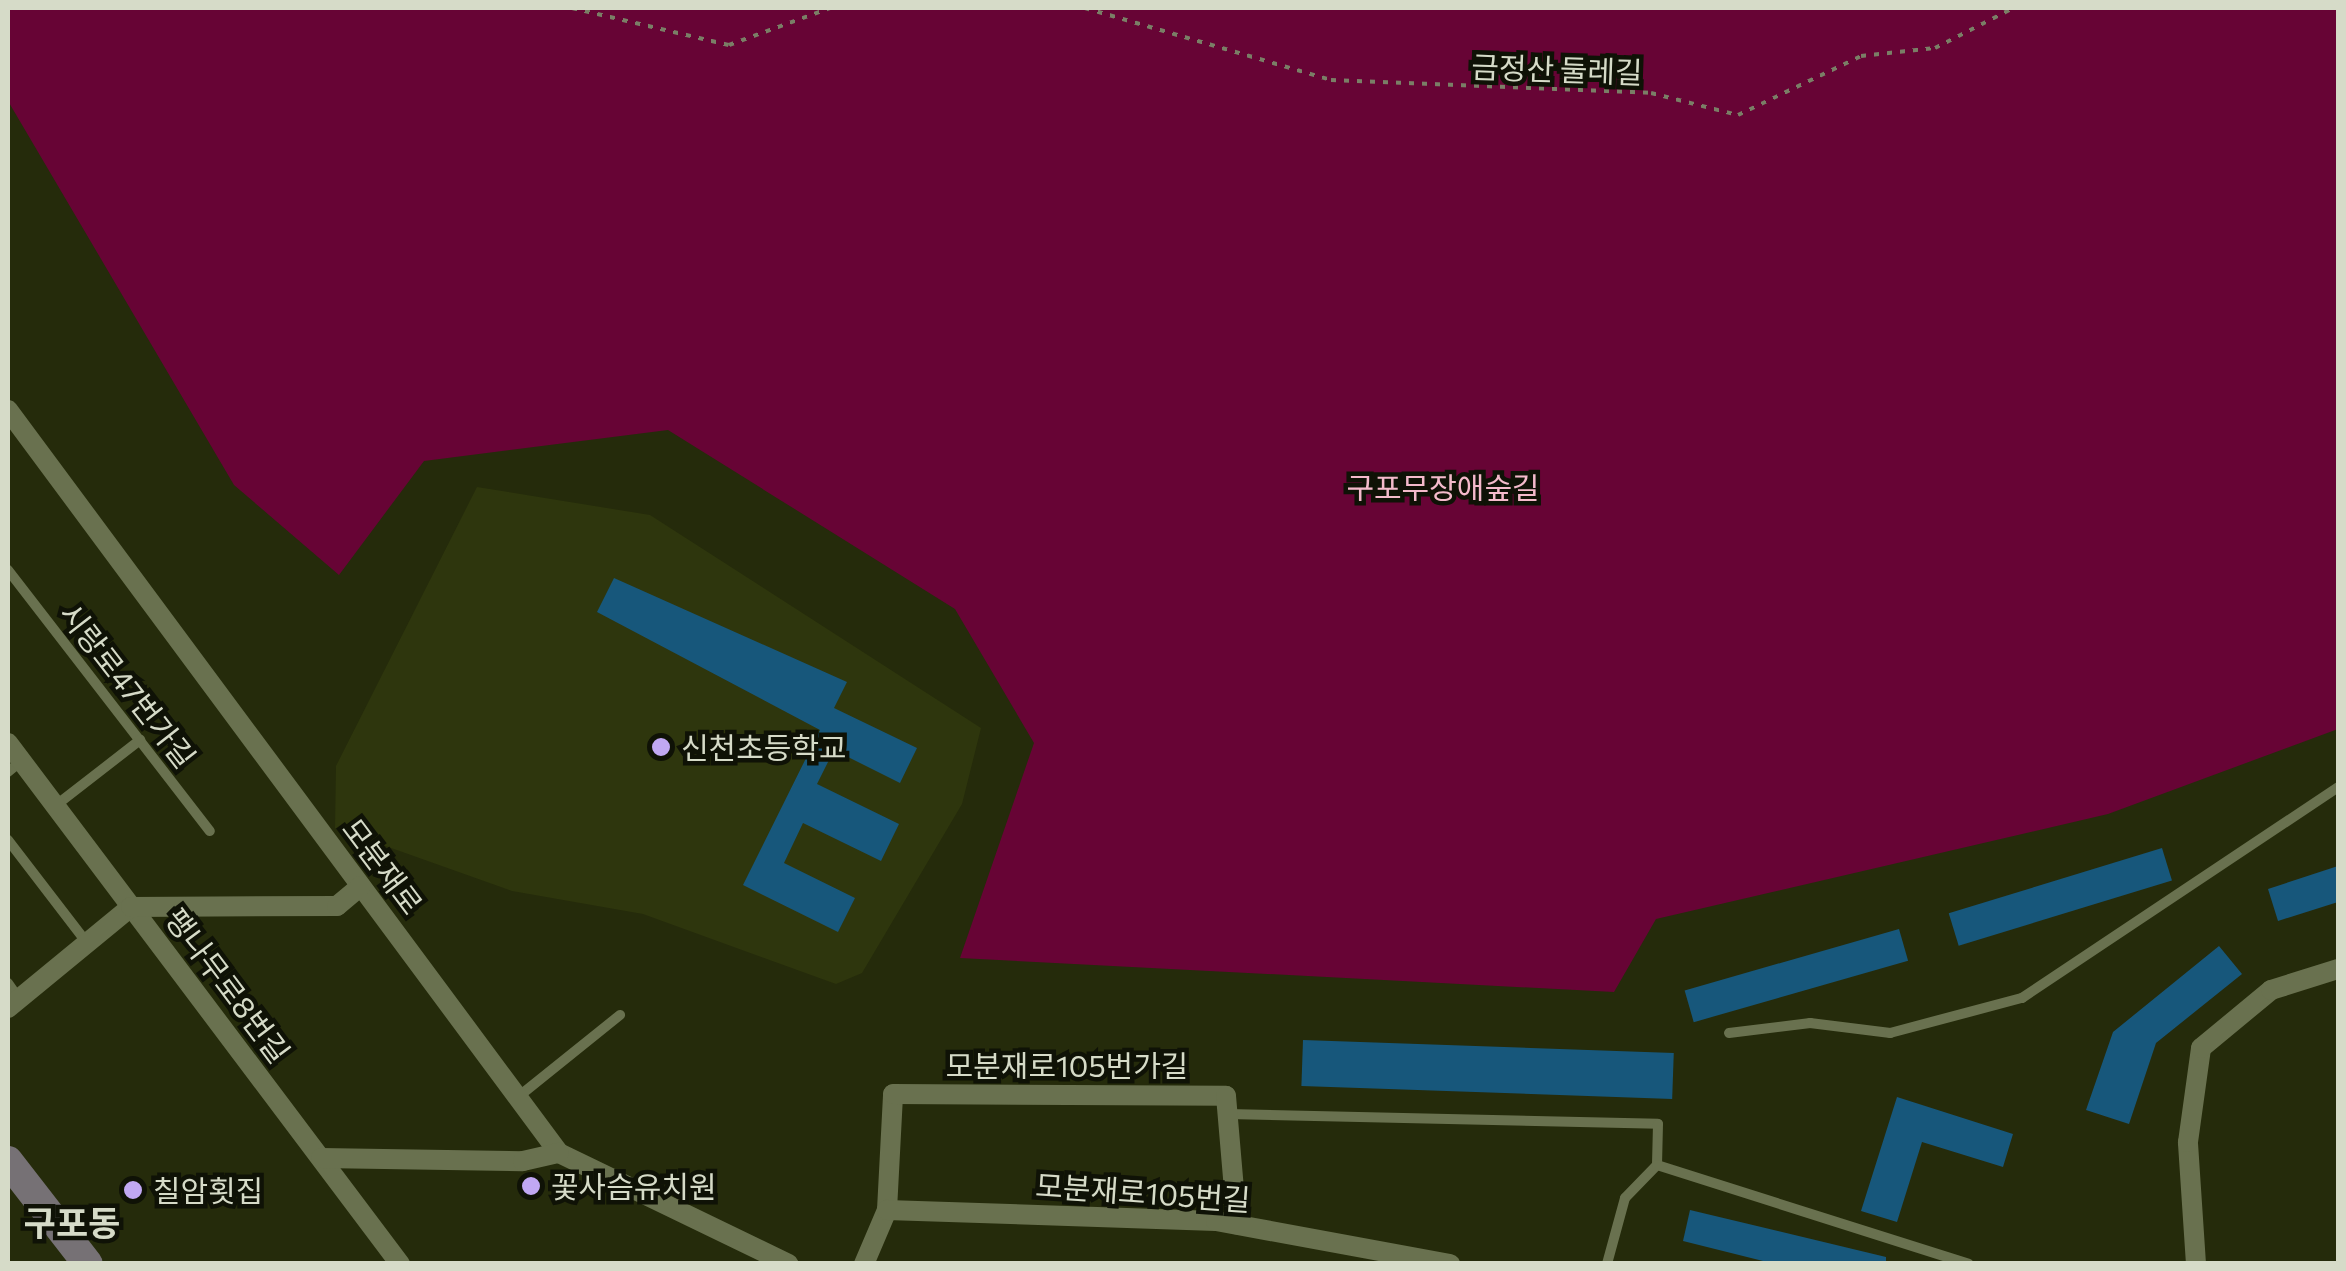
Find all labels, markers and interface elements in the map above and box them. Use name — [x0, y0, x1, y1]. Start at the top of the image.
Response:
street label: 금정산 둘레길 — [1471, 48, 1643, 90]
park label: 구포무장애숲길 — [1346, 469, 1540, 505]
street label: 시랑로47번가길 — [53, 596, 203, 774]
place label: 신천초등학교 — [681, 729, 847, 765]
marker: 신천초등학교 — [650, 736, 672, 758]
street label: 모분재로 — [335, 811, 431, 921]
street label: 팽나무로8번길 — [158, 901, 298, 1069]
street label: 모분재로105번가길 — [946, 1047, 1188, 1083]
street label: 모분재로105번길 — [1034, 1167, 1252, 1217]
place label: 꽃사슴유치원 — [551, 1168, 717, 1204]
place label: 칠암횟집 — [153, 1172, 263, 1208]
marker: 꽃사슴유치원 — [520, 1175, 542, 1197]
marker: 칠암횟집 — [122, 1179, 144, 1201]
district label: 구포동 — [24, 1201, 120, 1243]

